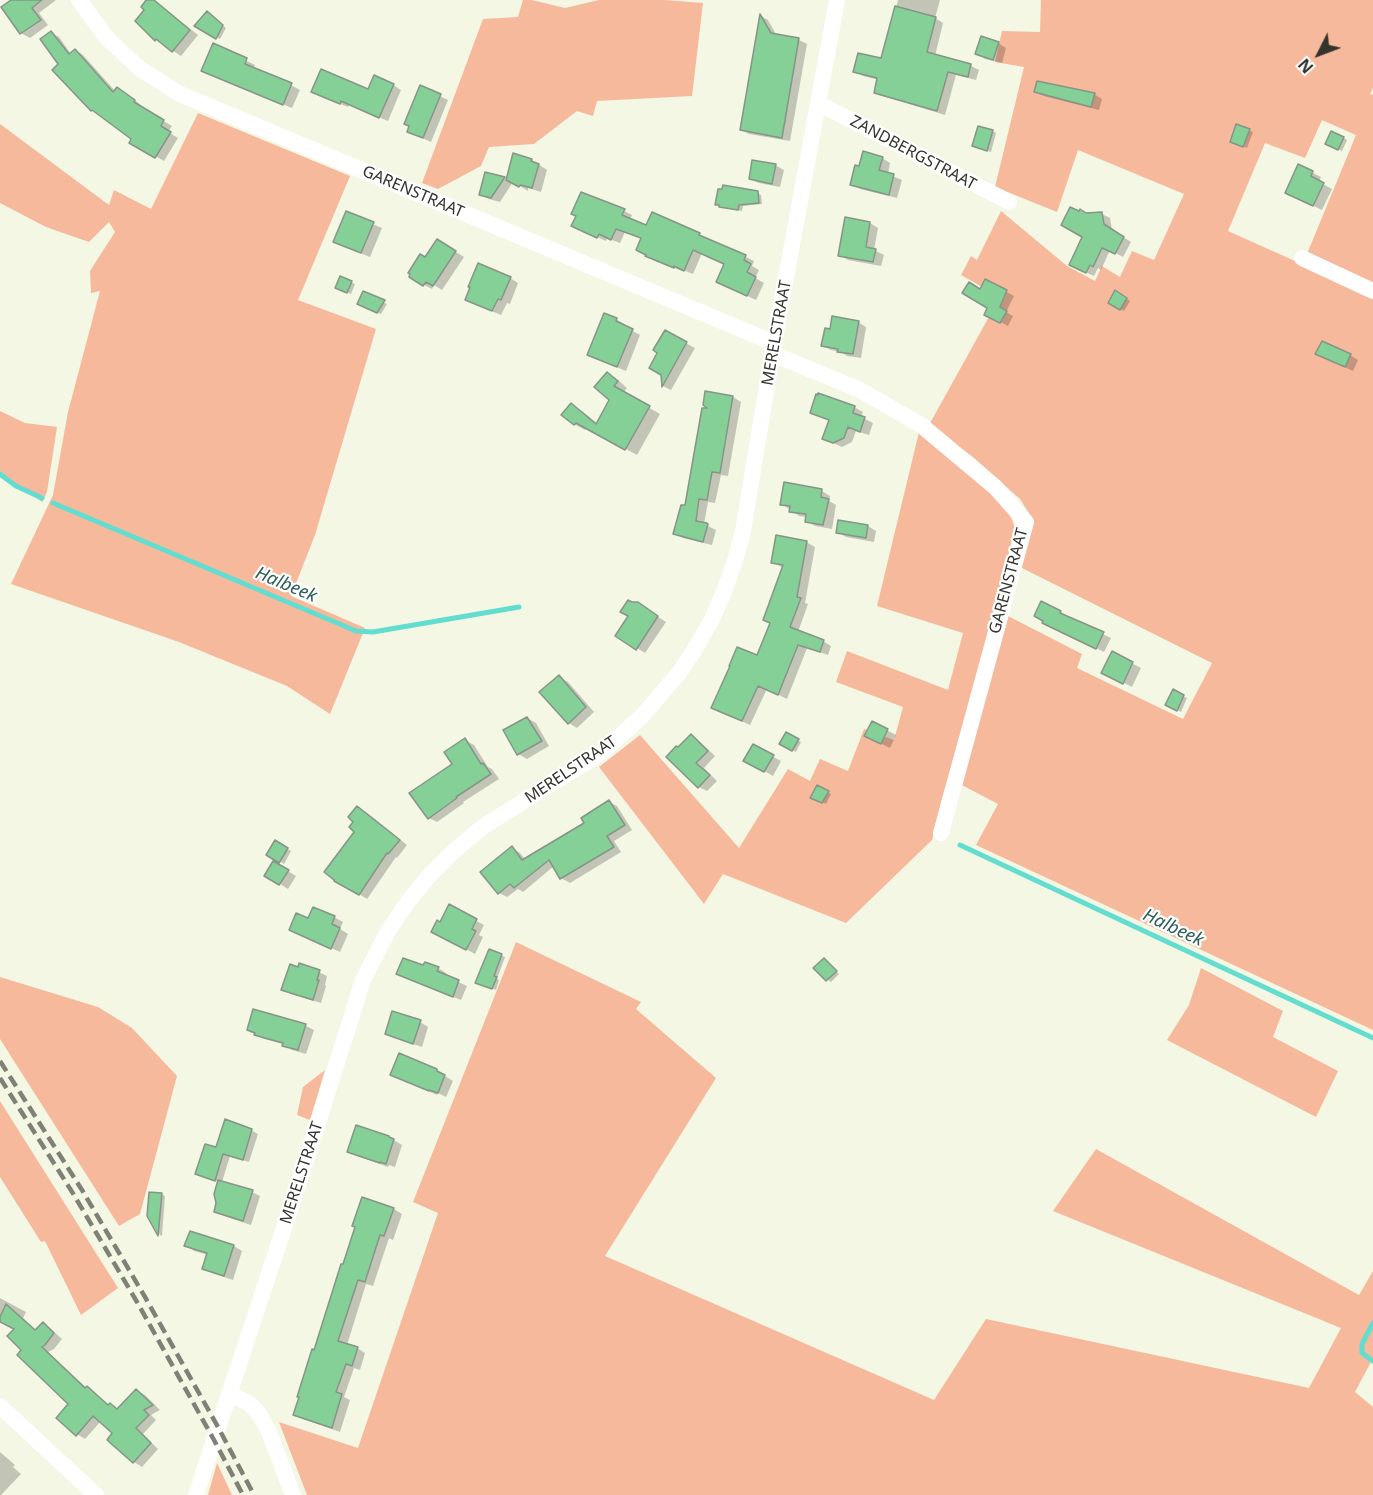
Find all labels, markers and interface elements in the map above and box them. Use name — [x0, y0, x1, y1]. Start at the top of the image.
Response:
north arrow — [1289, 24, 1349, 84]
text: N — [1293, 54, 1318, 78]
street label: ZANDBERGSTRAAT — [847, 112, 979, 194]
street label: GARENSTRAAT — [359, 162, 467, 222]
street label: MERELSTRAAT — [758, 279, 796, 387]
street label: GARENSTRAAT — [986, 526, 1032, 636]
water label: Halbeek — [252, 562, 320, 608]
street label: MERELSTRAAT — [521, 732, 621, 808]
water label: Halbeek — [1139, 905, 1207, 951]
street label: MERELSTRAAT — [276, 1119, 328, 1227]

